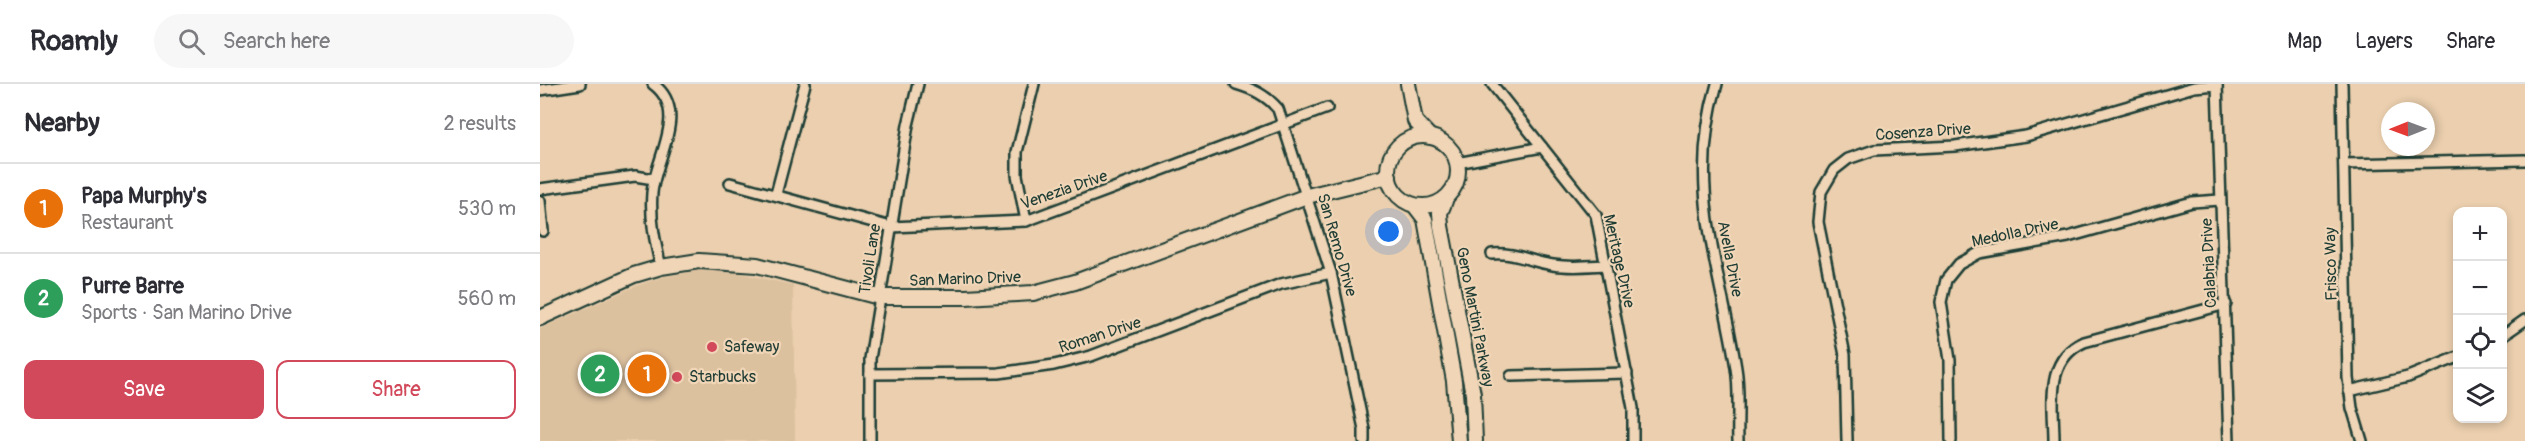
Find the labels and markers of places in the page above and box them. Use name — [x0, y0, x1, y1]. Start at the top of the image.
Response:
place label: Safeway — [724, 337, 779, 357]
marker: Safeway — [705, 340, 719, 354]
pin: 2 — [580, 352, 620, 396]
pin: 1 — [628, 352, 666, 396]
place label: Starbucks — [689, 367, 756, 387]
marker: Starbucks — [670, 370, 684, 384]

